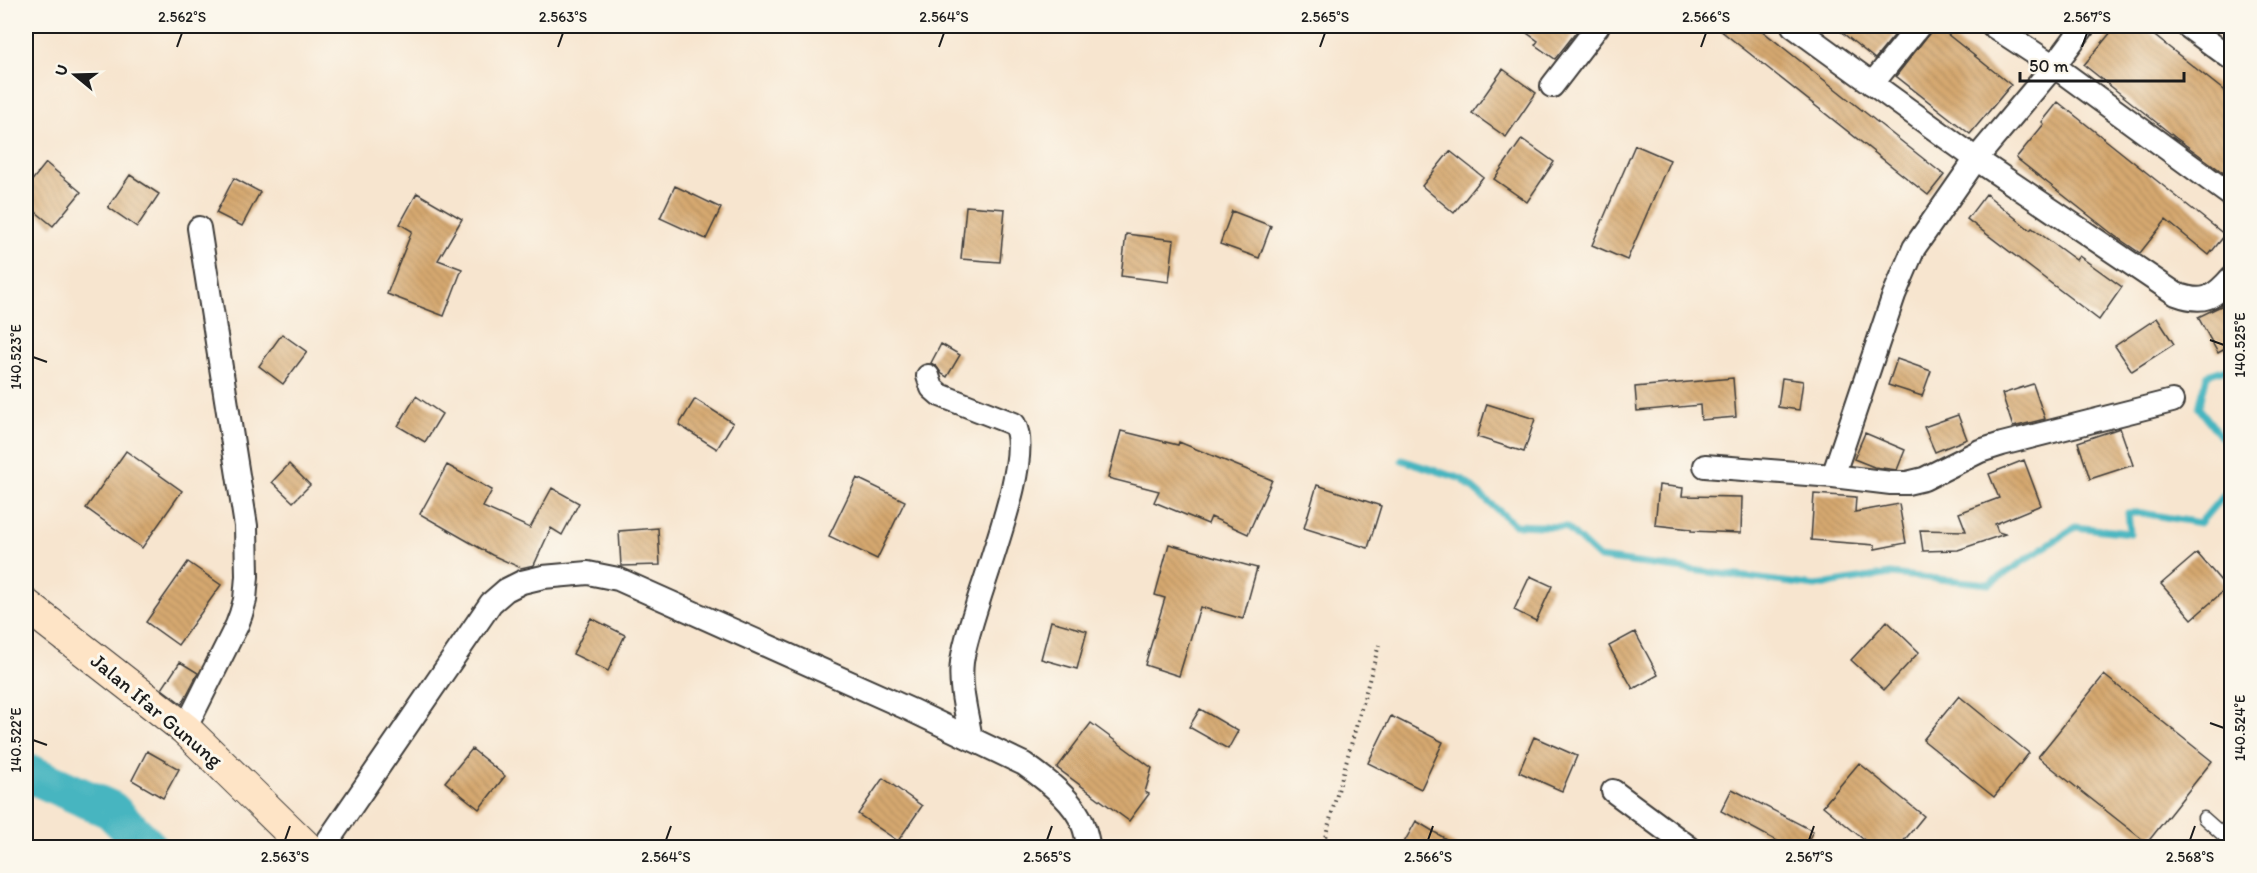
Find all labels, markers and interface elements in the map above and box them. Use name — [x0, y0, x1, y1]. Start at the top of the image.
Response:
text: 2.562°S — [158, 8, 206, 26]
text: 2.563°S — [539, 8, 587, 26]
text: 2.564°S — [919, 8, 969, 26]
text: 2.565°S — [1301, 8, 1349, 26]
text: 2.566°S — [1682, 8, 1730, 26]
text: 2.567°S — [2063, 8, 2111, 26]
north arrow — [45, 45, 105, 105]
scale bar — [2020, 45, 2184, 83]
text: 50 m — [2029, 55, 2069, 77]
text: U — [51, 62, 72, 78]
text: 140.525°E — [2231, 312, 2249, 378]
text: 140.523°E — [7, 324, 25, 390]
street label: Jalan Ifar Gunung — [86, 648, 228, 772]
text: 140.524°E — [2231, 695, 2249, 761]
text: 140.522°E — [7, 707, 25, 773]
text: 2.563°S — [261, 848, 309, 866]
text: 2.564°S — [641, 848, 691, 866]
text: 2.565°S — [1023, 848, 1071, 866]
text: 2.566°S — [1404, 848, 1452, 866]
text: 2.567°S — [1785, 848, 1833, 866]
text: 2.568°S — [2166, 848, 2214, 866]

